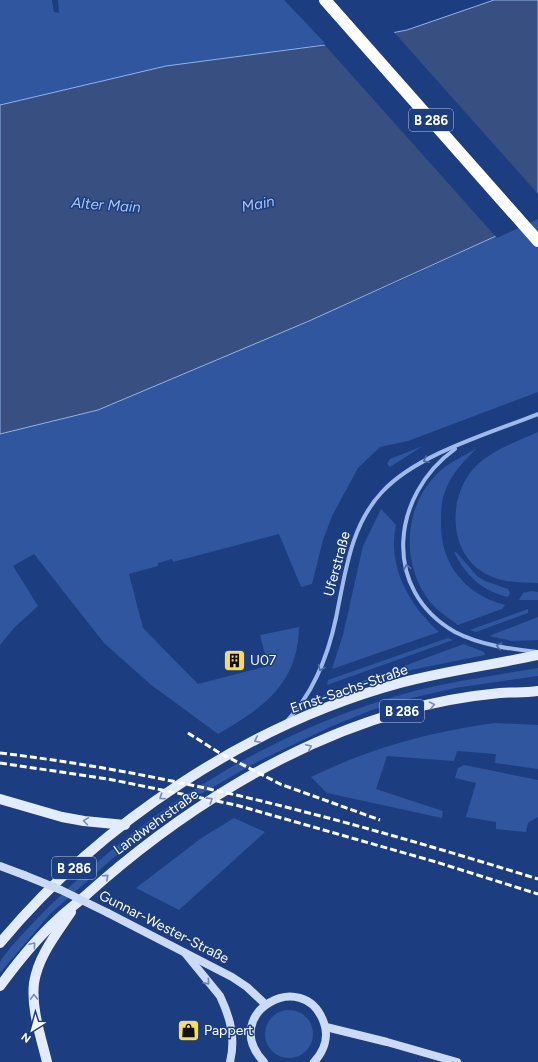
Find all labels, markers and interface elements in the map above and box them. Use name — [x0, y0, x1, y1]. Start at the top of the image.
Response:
road number: B 286 — [409, 109, 453, 131]
water label: Main — [240, 192, 276, 216]
water label: Alter Main — [70, 194, 141, 216]
one-way arrow — [423, 455, 431, 463]
street label: Uferstraße — [320, 529, 354, 598]
one-way arrow — [403, 564, 412, 571]
one-way arrow — [496, 643, 503, 651]
building icon: U07 — [221, 647, 247, 673]
place label: U07 — [250, 652, 277, 669]
street label: Ernst-Sachs-Straße — [288, 661, 410, 717]
one-way arrow — [318, 664, 326, 671]
road number: B 286 — [380, 700, 424, 722]
one-way arrow — [429, 701, 435, 709]
one-way arrow — [254, 735, 261, 743]
one-way arrow — [305, 744, 312, 752]
street label: Landwehrstraße — [110, 785, 202, 858]
one-way arrow — [159, 792, 166, 800]
one-way arrow — [206, 798, 213, 805]
one-way arrow — [83, 817, 89, 826]
road number: B 286 — [52, 857, 96, 879]
one-way arrow — [101, 875, 109, 882]
street label: Gunnar-Wester-Straße — [96, 887, 232, 967]
one-way arrow — [29, 942, 36, 949]
one-way arrow — [202, 977, 209, 985]
one-way arrow — [30, 993, 38, 999]
north arrow — [12, 1010, 52, 1050]
shop icon: Pappert — [176, 1017, 202, 1043]
place label: Pappert — [204, 1022, 253, 1039]
text: N — [19, 1030, 34, 1045]

